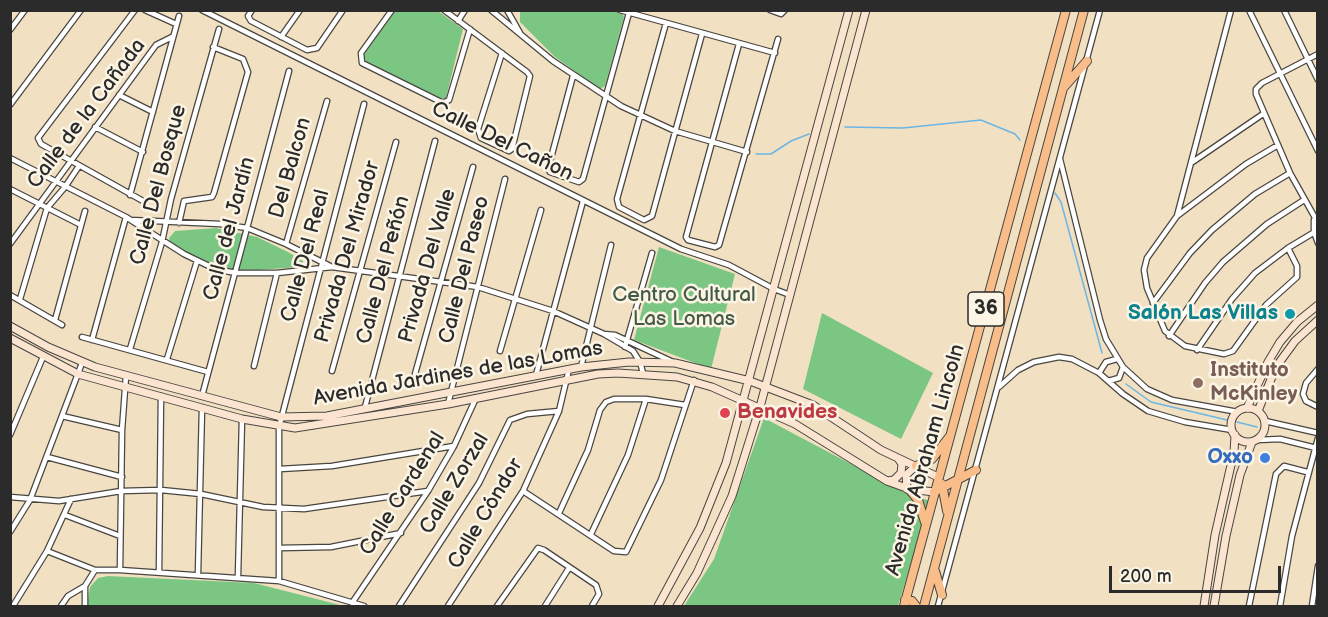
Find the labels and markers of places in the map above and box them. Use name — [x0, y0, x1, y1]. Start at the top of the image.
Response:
place label: Salón Las Villas — [1128, 301, 1278, 327]
marker: Salón Las Villas — [1283, 307, 1297, 321]
place label: Instituto McKinley — [1210, 358, 1297, 408]
marker: Instituto McKinley — [1191, 376, 1205, 390]
place label: Benavides — [737, 400, 837, 426]
marker: Benavides — [718, 406, 732, 420]
place label: Oxxo — [1207, 445, 1253, 471]
marker: Oxxo — [1258, 451, 1272, 465]

